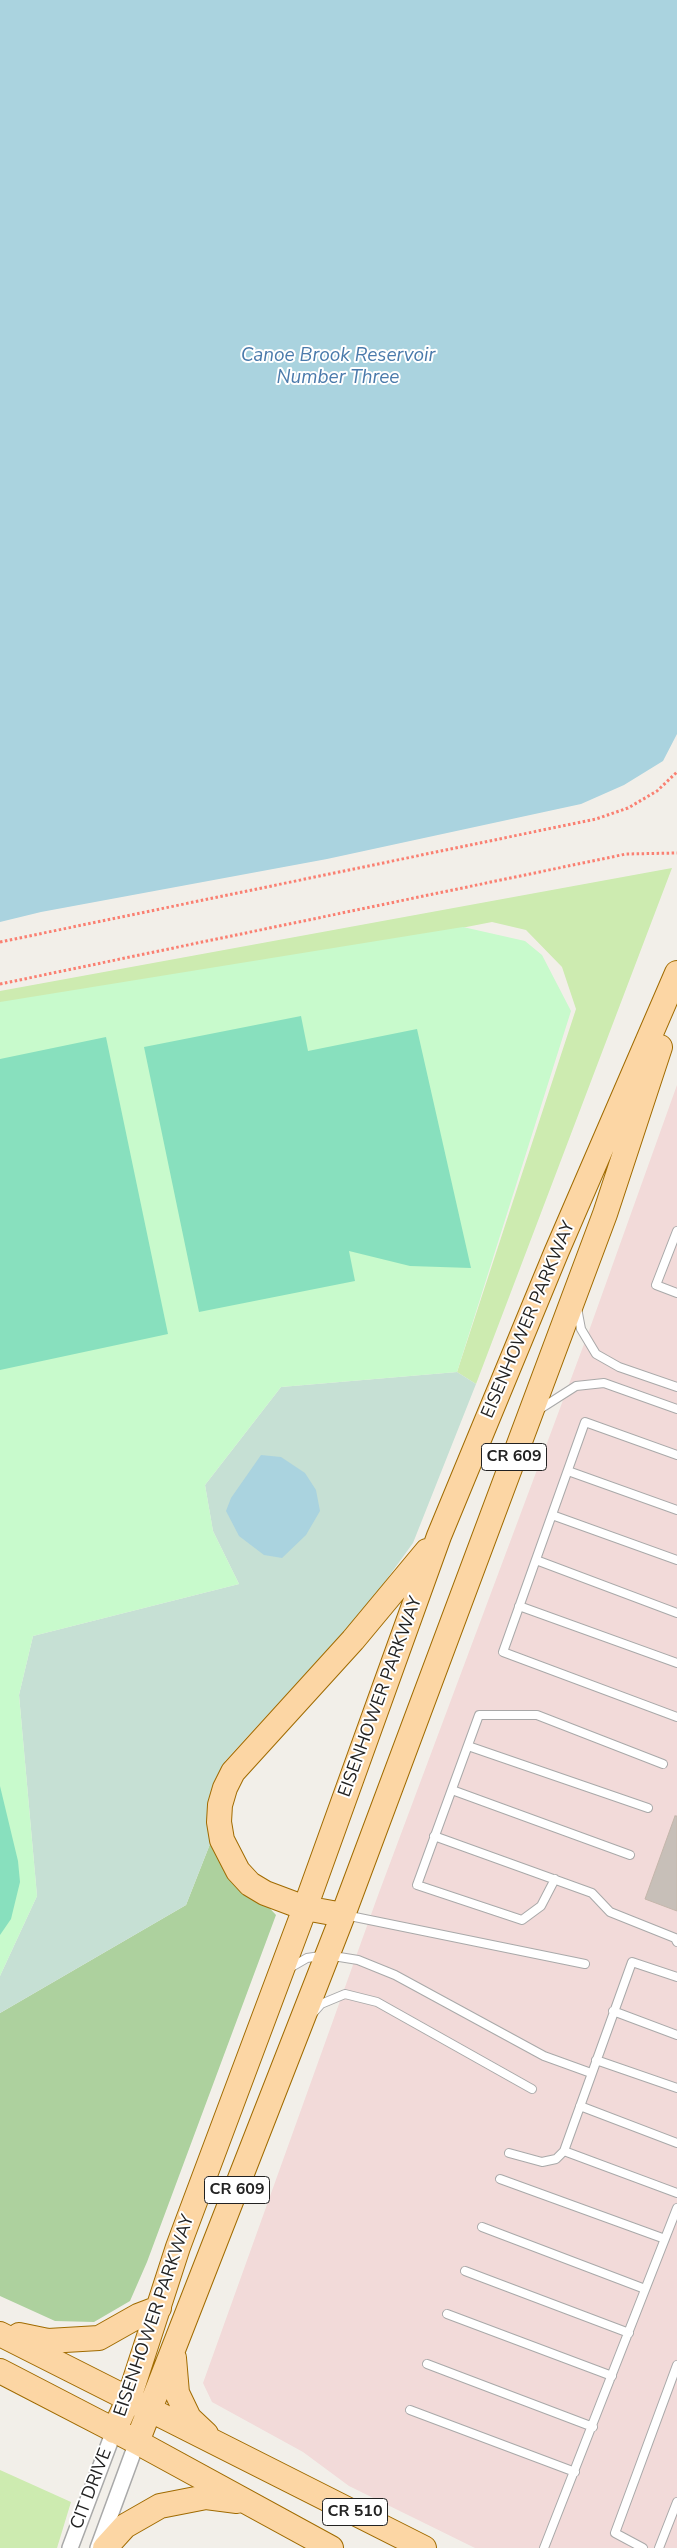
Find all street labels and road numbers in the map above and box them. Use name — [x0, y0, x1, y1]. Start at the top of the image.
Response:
street label: EISENHOWER PARKWAY — [478, 1218, 580, 1422]
road number: CR 609 — [482, 1444, 546, 1470]
street label: EISENHOWER PARKWAY — [335, 1594, 427, 1800]
road number: CR 609 — [204, 2176, 270, 2204]
street label: EISENHOWER PARKWAY — [110, 2212, 200, 2420]
street label: CIT DRIVE — [67, 2445, 117, 2533]
road number: CR 510 — [322, 2498, 388, 2526]

